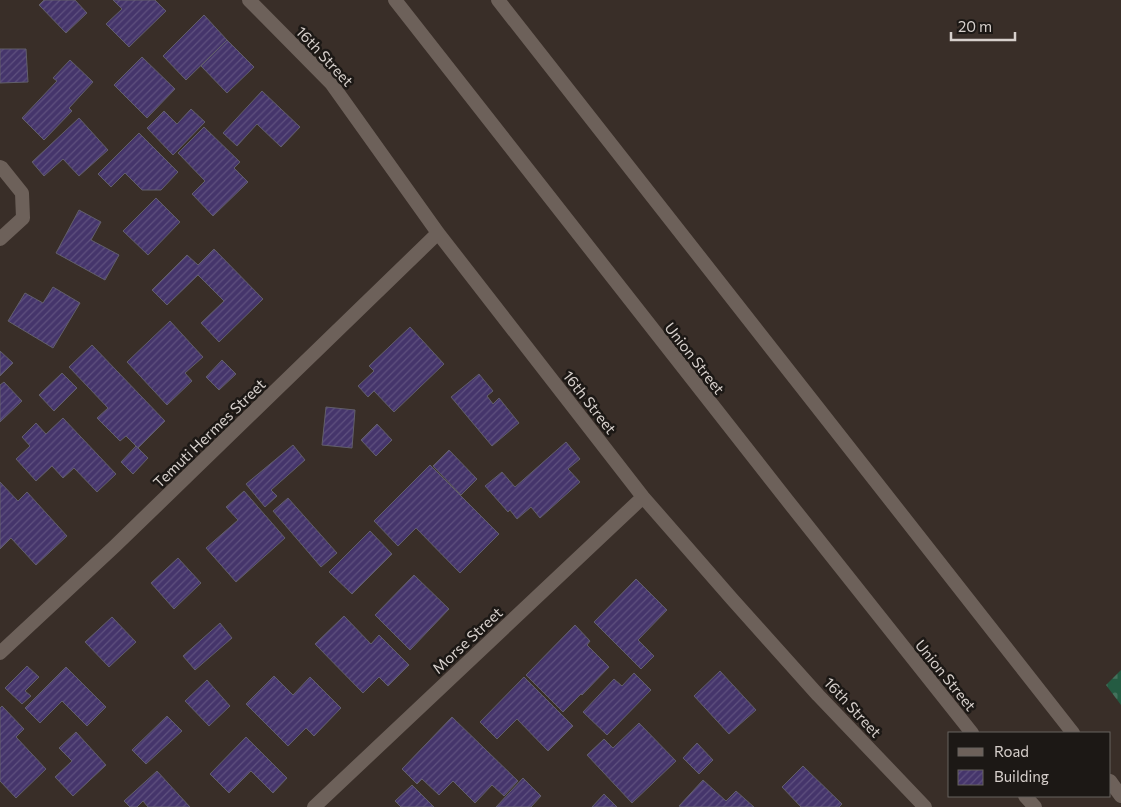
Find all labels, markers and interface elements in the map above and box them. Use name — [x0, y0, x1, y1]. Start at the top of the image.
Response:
scale bar — [951, 10, 1015, 42]
text: 20 m — [958, 17, 992, 35]
street label: 16th Street — [293, 22, 357, 90]
street label: Union Street — [661, 318, 729, 398]
street label: 16th Street — [560, 367, 620, 437]
street label: Temuti Hermes Street — [149, 375, 269, 491]
street label: Morse Street — [428, 603, 506, 677]
street label: Union Street — [912, 636, 980, 714]
street label: 16th Street — [821, 673, 885, 741]
legend — [948, 732, 1111, 797]
text: Road — [994, 742, 1029, 760]
text: Building — [994, 767, 1049, 785]

